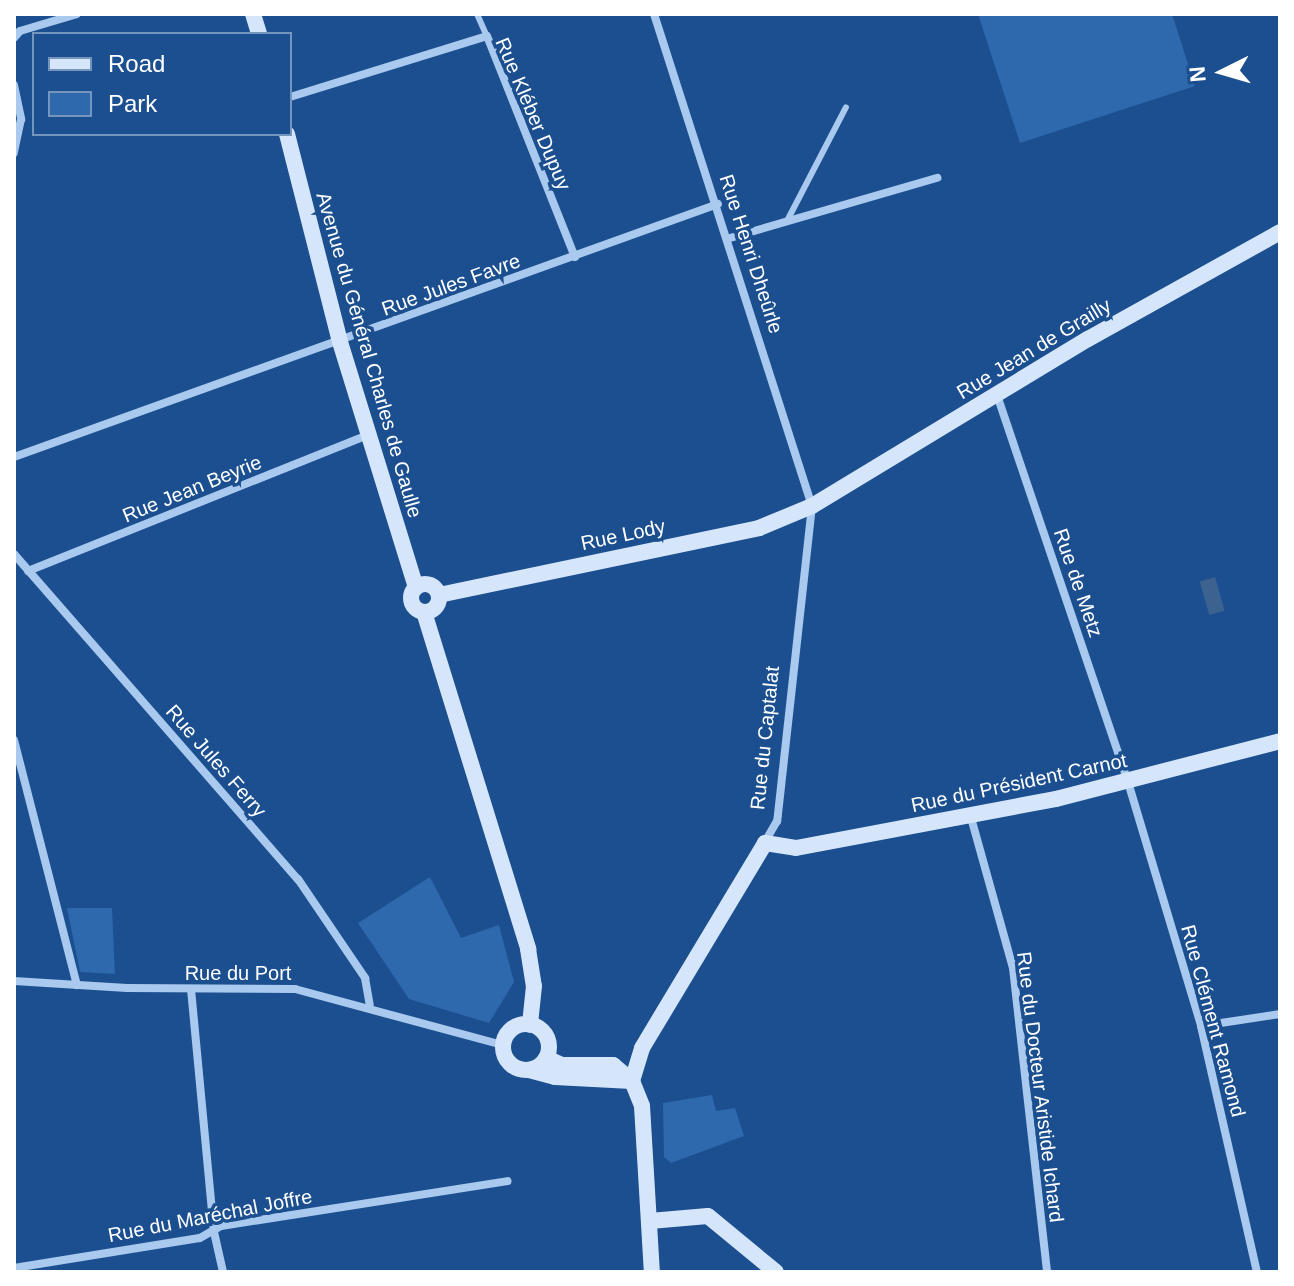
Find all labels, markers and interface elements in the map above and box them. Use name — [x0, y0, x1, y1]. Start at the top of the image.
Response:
legend — [32, 32, 292, 136]
north arrow — [1182, 32, 1262, 112]
street label: Rue Kléber Dupuy — [490, 34, 576, 194]
text: Road — [108, 50, 165, 77]
text: N — [1184, 65, 1211, 83]
text: Park — [108, 90, 157, 117]
street label: Rue Henri Dheûrle — [714, 172, 788, 336]
street label: Avenue du Général Charles de Gaulle — [311, 189, 427, 521]
street label: Rue Jules Favre — [378, 249, 524, 321]
street label: Rue Jean de Grailly — [953, 293, 1115, 405]
street label: Rue Jean Beyrie — [119, 450, 265, 528]
street label: Rue Lody — [579, 514, 667, 556]
street label: Rue de Metz — [1048, 525, 1108, 641]
street label: Rue du Captalat — [746, 665, 784, 811]
street label: Rue Jules Ferry — [161, 700, 271, 822]
street label: Rue du Président Carnot — [909, 748, 1129, 818]
street label: Rue Clément Ramond — [1176, 922, 1250, 1120]
street label: Rue du Docteur Aristide Ichard — [1011, 950, 1069, 1224]
street label: Rue du Port — [185, 961, 291, 985]
street label: Rue du Maréchal Joffre — [106, 1184, 314, 1248]

